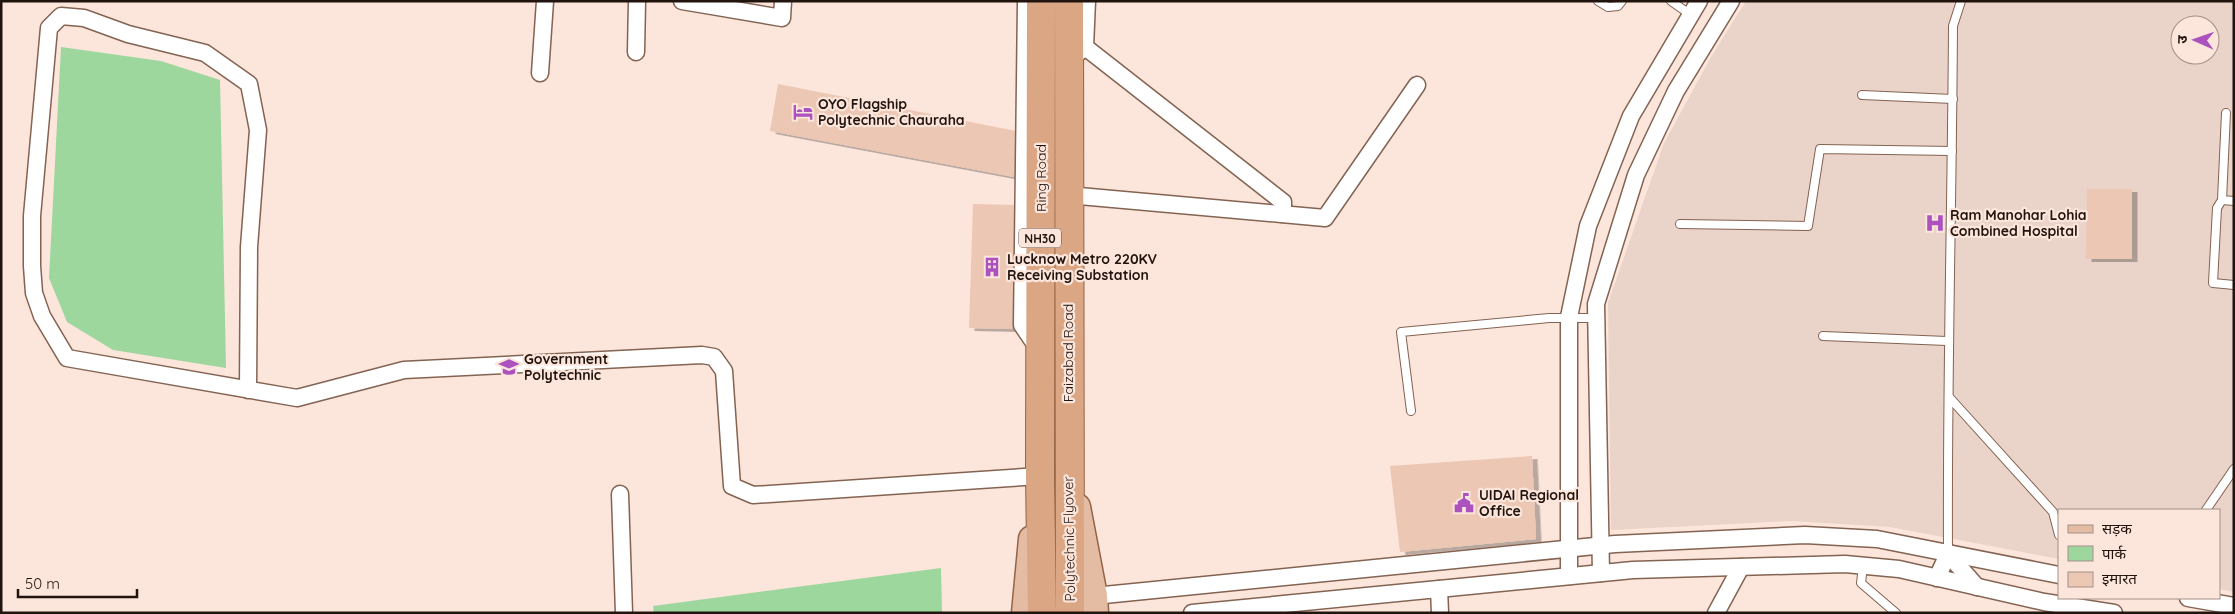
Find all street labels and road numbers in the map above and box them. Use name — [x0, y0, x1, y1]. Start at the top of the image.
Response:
street label: Ring Road — [1032, 144, 1050, 212]
road number: NH30 — [1019, 228, 1061, 248]
street label: Faizabad Road — [1059, 304, 1077, 402]
street label: Polytechnic Flyover — [1059, 476, 1079, 602]

